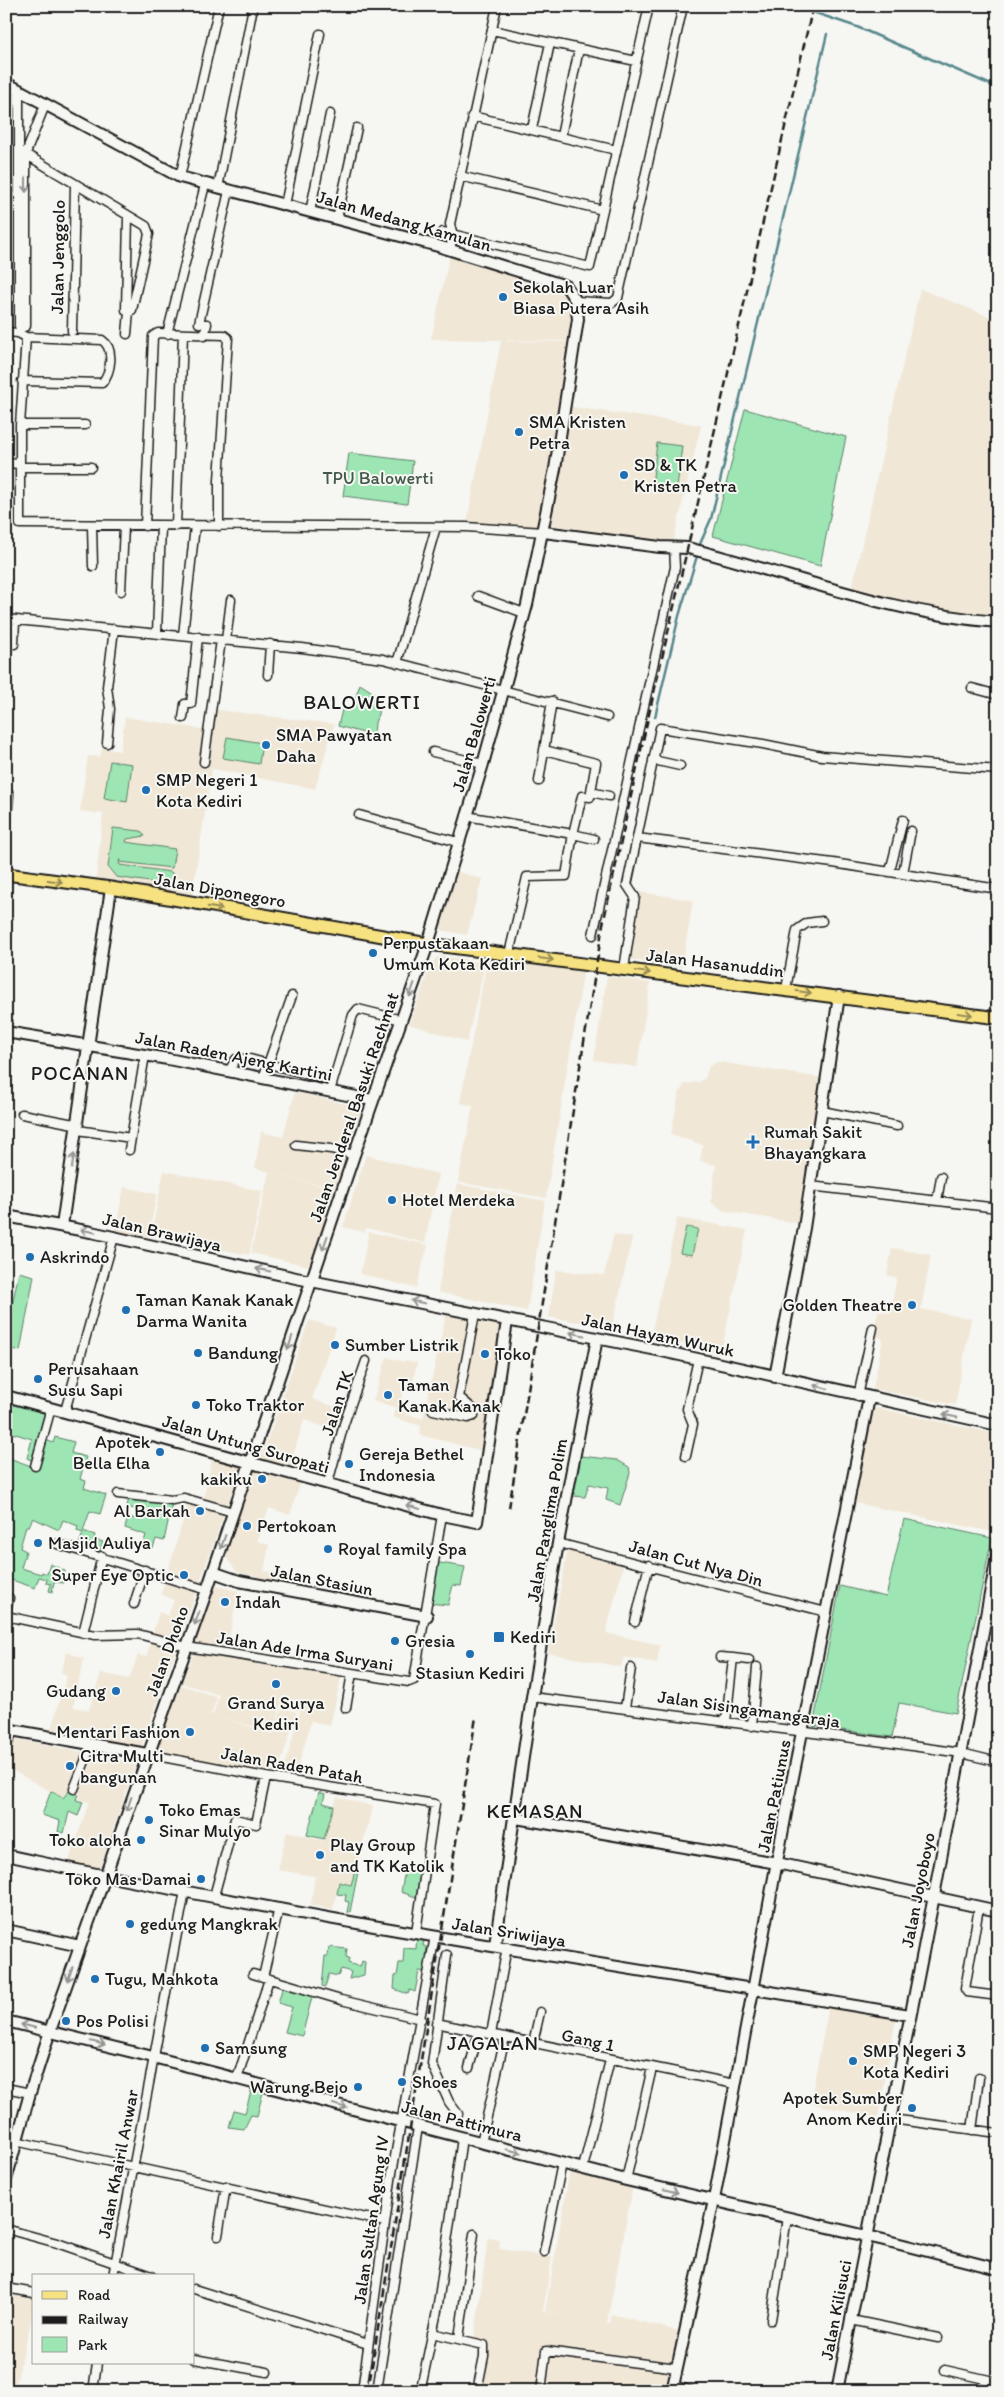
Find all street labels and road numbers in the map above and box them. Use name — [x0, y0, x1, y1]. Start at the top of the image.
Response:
street label: Jalan Medang Kamulan — [314, 186, 494, 257]
street label: Jalan Jenggolo — [46, 200, 70, 314]
street label: Jalan Balowerti — [447, 674, 501, 794]
street label: Jalan Diponegoro — [152, 868, 288, 912]
street label: Jalan Hasanuddin — [645, 944, 785, 982]
street label: Jalan Jenderal Basuki Rachmat — [304, 989, 404, 1225]
street label: Jalan Raden Ajeng Kartini — [134, 1026, 334, 1086]
street label: Jalan Brawijaya — [100, 1208, 224, 1257]
street label: Jalan Hayam Wuruk — [580, 1308, 737, 1362]
street label: Jalan TK — [316, 1367, 358, 1438]
street label: Jalan Untung Suropati — [160, 1410, 332, 1478]
street label: Jalan Panglima Polim — [522, 1436, 572, 1604]
street label: Jalan Cut Nya Din — [627, 1535, 766, 1592]
street label: Jalan Stasiun — [269, 1559, 375, 1601]
street label: Jalan Dhoho — [141, 1603, 193, 1699]
street label: Jalan Ade Irma Suryani — [215, 1626, 395, 1676]
street label: Jalan Sisingamangaraja — [656, 1685, 842, 1733]
street label: Jalan Patiunus — [752, 1738, 796, 1854]
street label: Jalan Raden Patah — [219, 1742, 365, 1788]
street label: Jalan Joyoboyo — [896, 1831, 940, 1949]
street label: Jalan Sriwijaya — [450, 1912, 568, 1952]
street label: Gang 1 — [560, 2024, 616, 2056]
street label: Jalan Khairil Anwar — [93, 2087, 143, 2240]
street label: Jalan Pattimura — [399, 2095, 525, 2147]
street label: Jalan Sultan Agung IV — [348, 2134, 394, 2306]
street label: Jalan Kilisuci — [816, 2258, 856, 2362]

